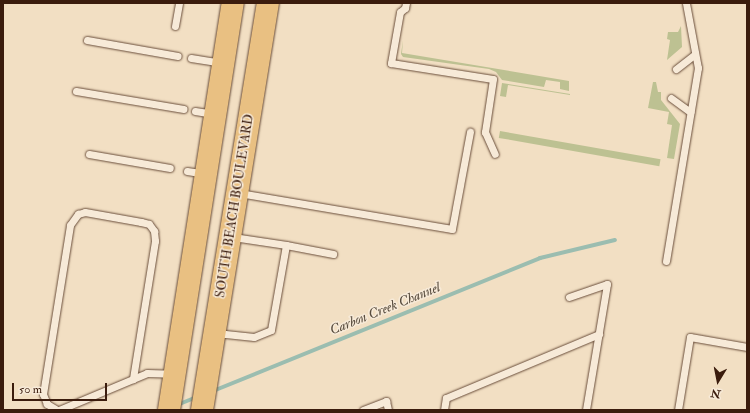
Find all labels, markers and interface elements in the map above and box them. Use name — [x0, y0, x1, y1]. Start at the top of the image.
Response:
street label: SOUTH BEACH BOULEVARD — [213, 113, 257, 299]
water label: Carbon Creek Channel — [327, 279, 443, 339]
north arrow — [698, 361, 738, 401]
scale bar — [14, 375, 109, 401]
text: 50 m — [19, 382, 42, 397]
text: N — [710, 386, 722, 401]

